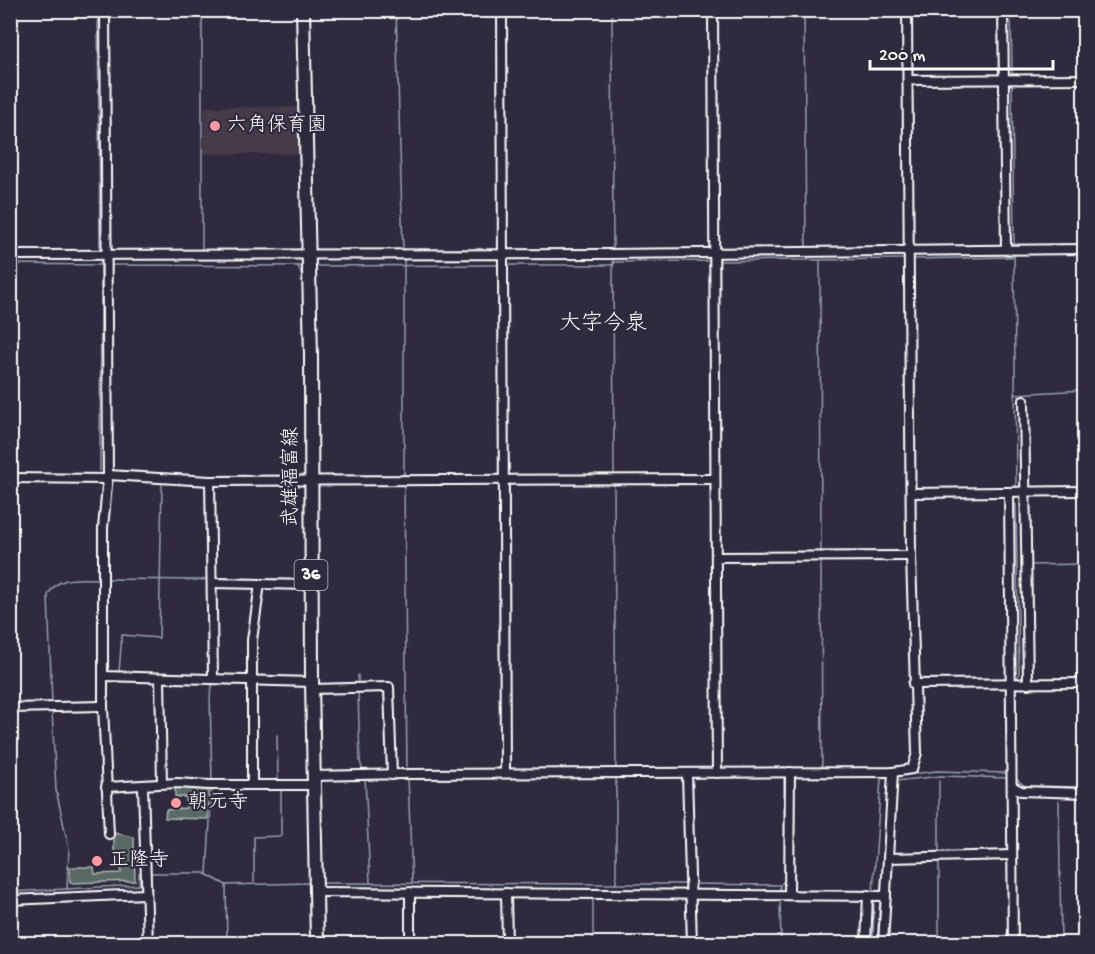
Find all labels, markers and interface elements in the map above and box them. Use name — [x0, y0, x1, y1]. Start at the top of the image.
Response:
scale bar — [870, 33, 1053, 71]
text: 200 m — [879, 46, 926, 67]
place label: 六角保育園 — [227, 113, 327, 138]
marker: 六角保育園 — [208, 119, 222, 133]
district label: 大字今泉 — [559, 311, 647, 338]
street label: 武雄福富線 — [279, 427, 304, 527]
road number: 36 — [294, 560, 328, 590]
place label: 朝元寺 — [188, 790, 248, 815]
marker: 朝元寺 — [169, 796, 183, 810]
place label: 正隆寺 — [109, 848, 169, 873]
marker: 正隆寺 — [90, 854, 104, 868]

